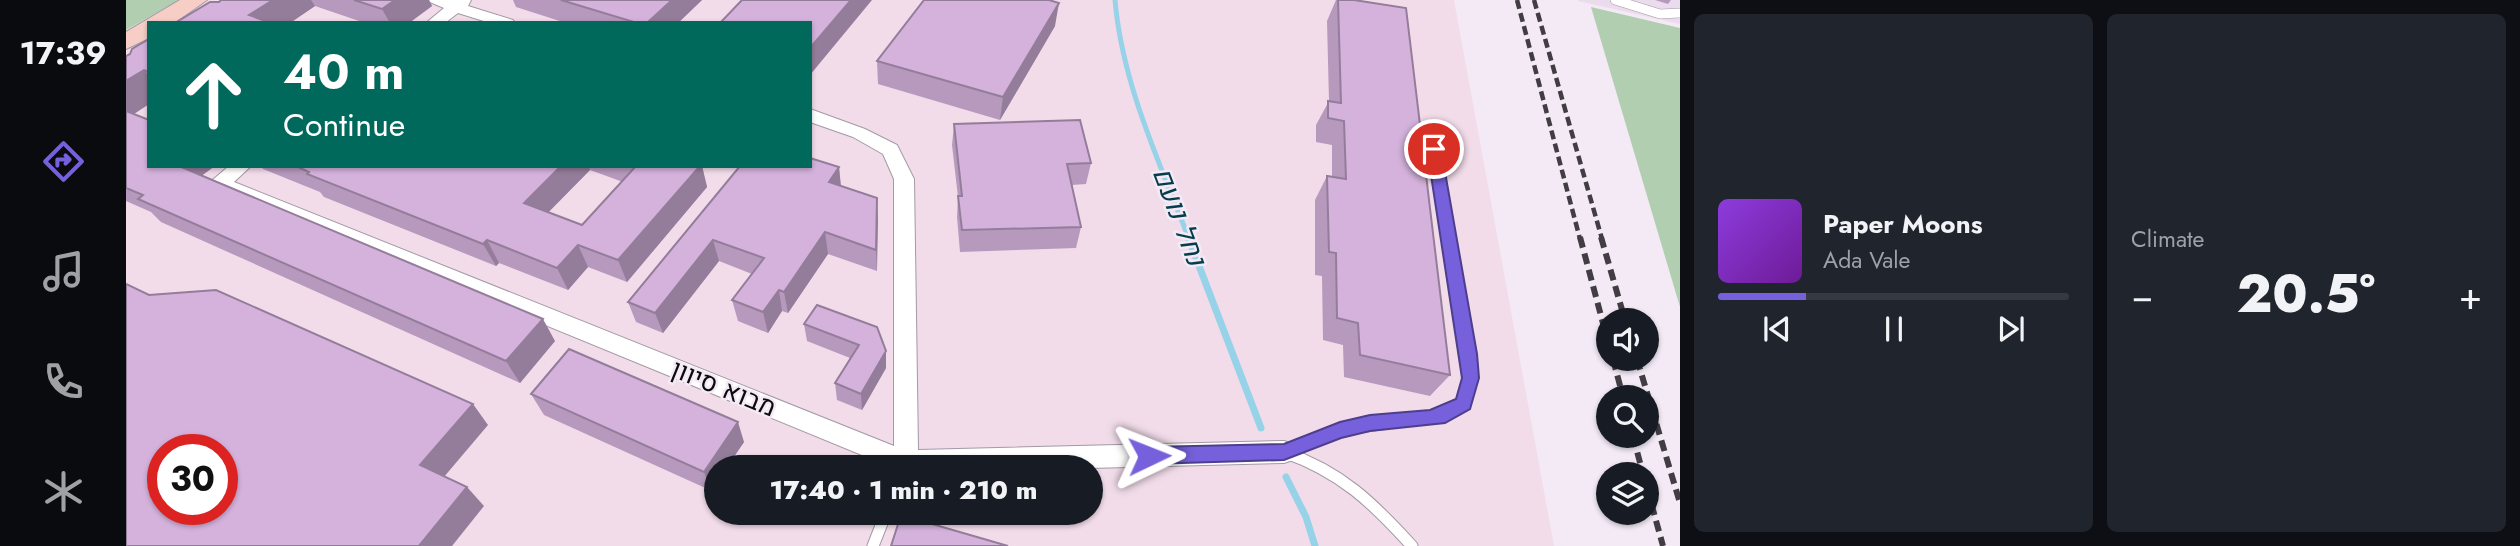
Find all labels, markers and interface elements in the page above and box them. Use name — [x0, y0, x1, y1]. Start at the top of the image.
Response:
text: 17:39 — [19, 30, 107, 76]
text: 40 m — [283, 37, 405, 107]
icon: ahead — [168, 49, 259, 140]
text: Continue — [283, 102, 405, 148]
pin — [1404, 119, 1464, 179]
icon: arrive — [1415, 130, 1453, 168]
icon: directions — [39, 137, 88, 186]
water label: נחל נועם — [1142, 161, 1218, 273]
text: Paper Moons — [1823, 205, 1983, 243]
text: Climate — [2131, 222, 2204, 256]
text: Ada Vale — [1823, 243, 1910, 277]
icon: music — [39, 247, 88, 296]
text: 20.5° — [2237, 256, 2375, 332]
text: − — [2131, 268, 2153, 323]
text: + — [2459, 268, 2482, 323]
map controls — [1596, 308, 1659, 525]
button: sound — [1596, 308, 1659, 371]
icon: previous — [1758, 310, 1796, 348]
icon: pause — [1875, 310, 1913, 348]
icon: next — [1992, 310, 2030, 348]
street label: מבוא סיוון — [666, 350, 782, 426]
icon: phone — [39, 357, 88, 406]
button: search — [1596, 385, 1659, 448]
position arrow — [1112, 419, 1186, 493]
speed limit sign: 30 — [147, 434, 238, 525]
button: layers — [1596, 462, 1659, 525]
icon: climate — [39, 467, 88, 516]
text: 17:40 · 1 min · 210 m — [770, 471, 1037, 509]

